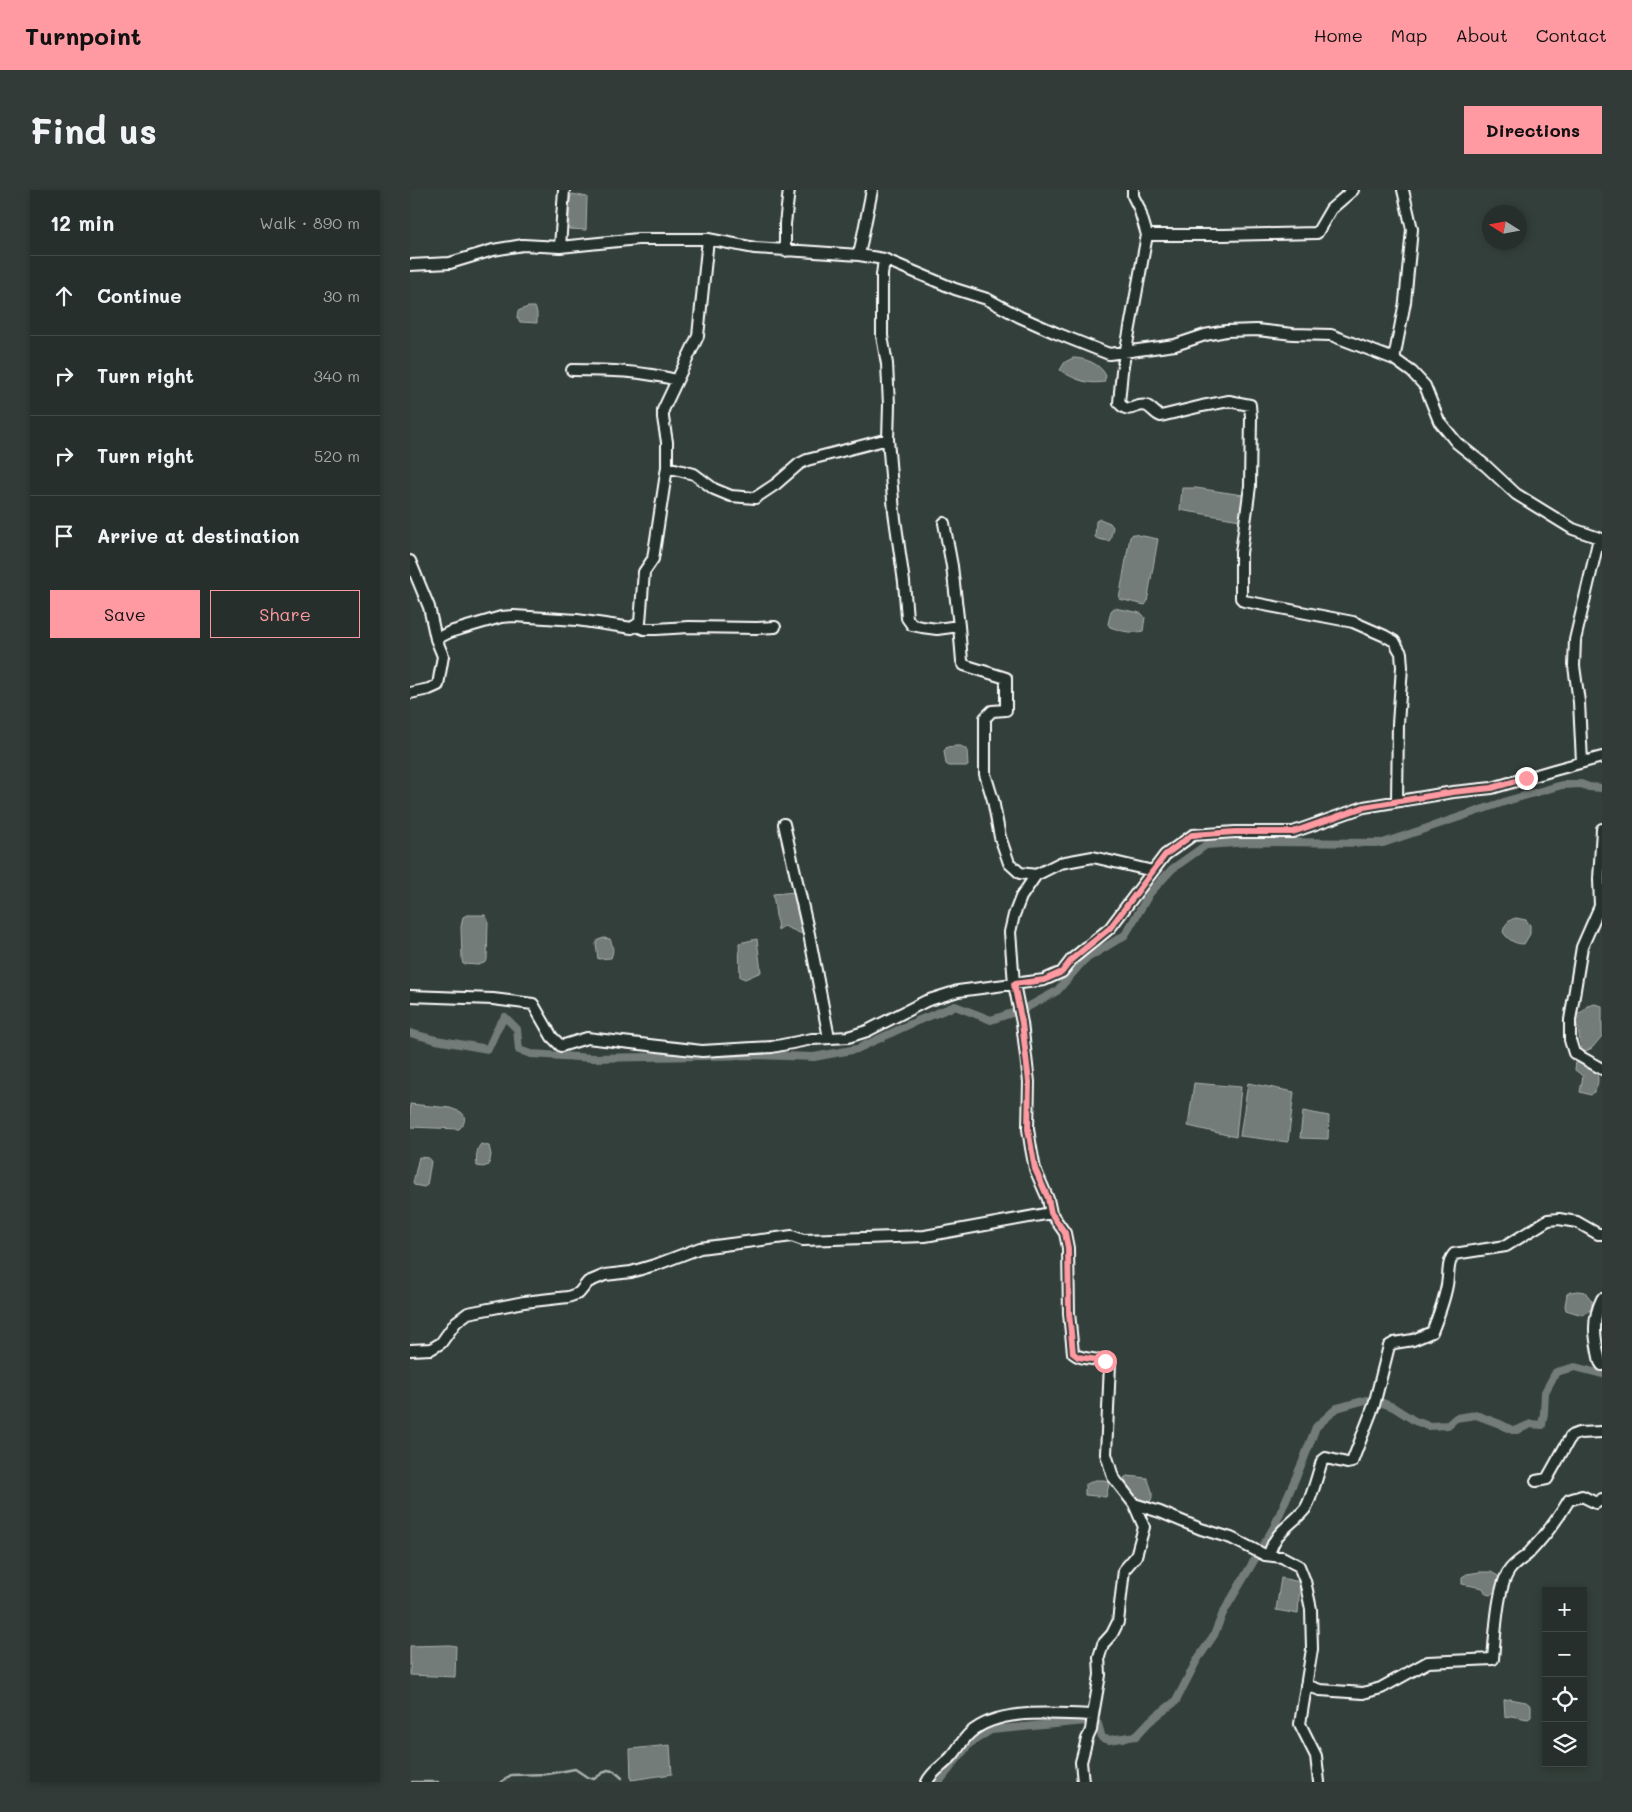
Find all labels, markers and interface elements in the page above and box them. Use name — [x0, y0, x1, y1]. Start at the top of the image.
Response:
text: Turnpoint — [25, 20, 141, 51]
text: Home — [1314, 23, 1363, 47]
text: Map — [1391, 23, 1427, 47]
text: About — [1455, 23, 1508, 47]
text: Contact — [1536, 23, 1607, 47]
button: Directions — [1464, 106, 1602, 154]
text: Find us — [30, 107, 157, 153]
north arrow — [1482, 205, 1527, 250]
text: 12 min — [50, 209, 114, 236]
text: Walk · 890 m — [259, 212, 360, 233]
icon: ahead — [50, 282, 78, 310]
text: Continue — [97, 283, 182, 308]
text: 30 m — [323, 285, 360, 306]
icon: right — [50, 362, 78, 390]
text: Turn right — [97, 363, 194, 388]
text: 340 m — [313, 365, 360, 386]
icon: right — [50, 442, 78, 470]
text: Turn right — [97, 443, 194, 468]
text: 520 m — [314, 445, 360, 466]
icon: arrive — [50, 522, 78, 550]
text: Arrive at destination — [97, 523, 300, 548]
button: Save — [50, 590, 200, 638]
button: Share — [210, 590, 360, 638]
route end — [1515, 767, 1538, 790]
route start — [1094, 1350, 1117, 1373]
map controls — [1542, 1587, 1587, 1767]
button: + — [1542, 1587, 1587, 1632]
button: − — [1542, 1632, 1587, 1677]
button: locate — [1542, 1677, 1587, 1722]
button: layers — [1542, 1722, 1587, 1767]

